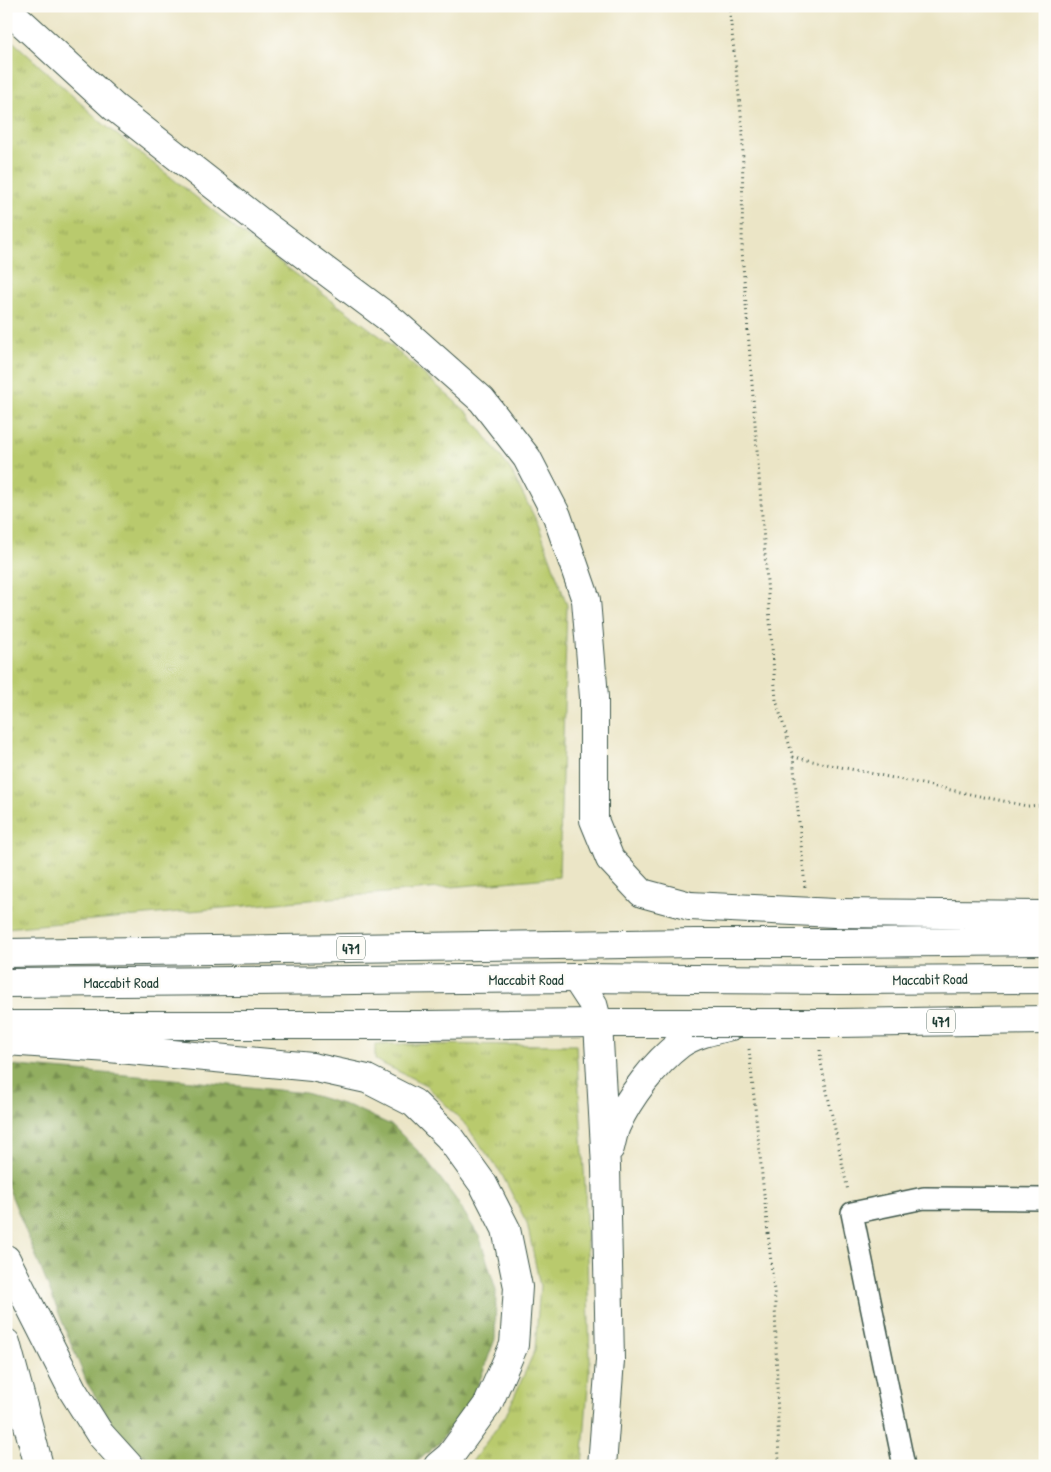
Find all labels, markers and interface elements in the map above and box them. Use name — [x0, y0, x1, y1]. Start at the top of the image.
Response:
road number: 471 — [337, 936, 365, 960]
street label: Maccabit Road — [892, 968, 968, 990]
street label: Maccabit Road — [488, 969, 564, 990]
street label: Maccabit Road — [83, 972, 159, 993]
road number: 471 — [927, 1009, 955, 1032]

